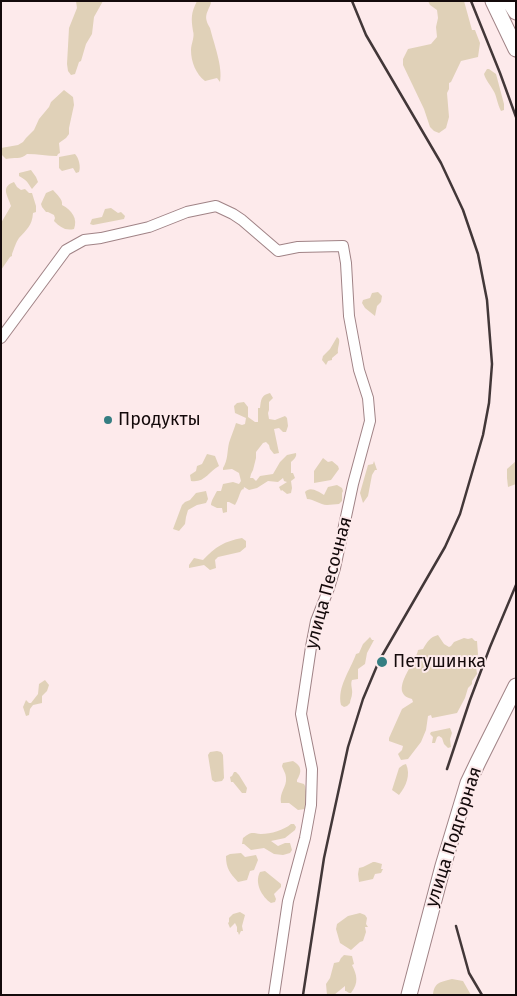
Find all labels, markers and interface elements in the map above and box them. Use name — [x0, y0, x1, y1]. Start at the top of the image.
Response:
place label: Продукты — [118, 409, 201, 431]
marker: Продукты — [102, 414, 114, 426]
street label: улица Песочная — [301, 515, 357, 651]
place label: Петушинка — [393, 651, 486, 673]
marker: Петушинка — [375, 655, 389, 669]
street label: улица Подгорная — [421, 764, 487, 910]

